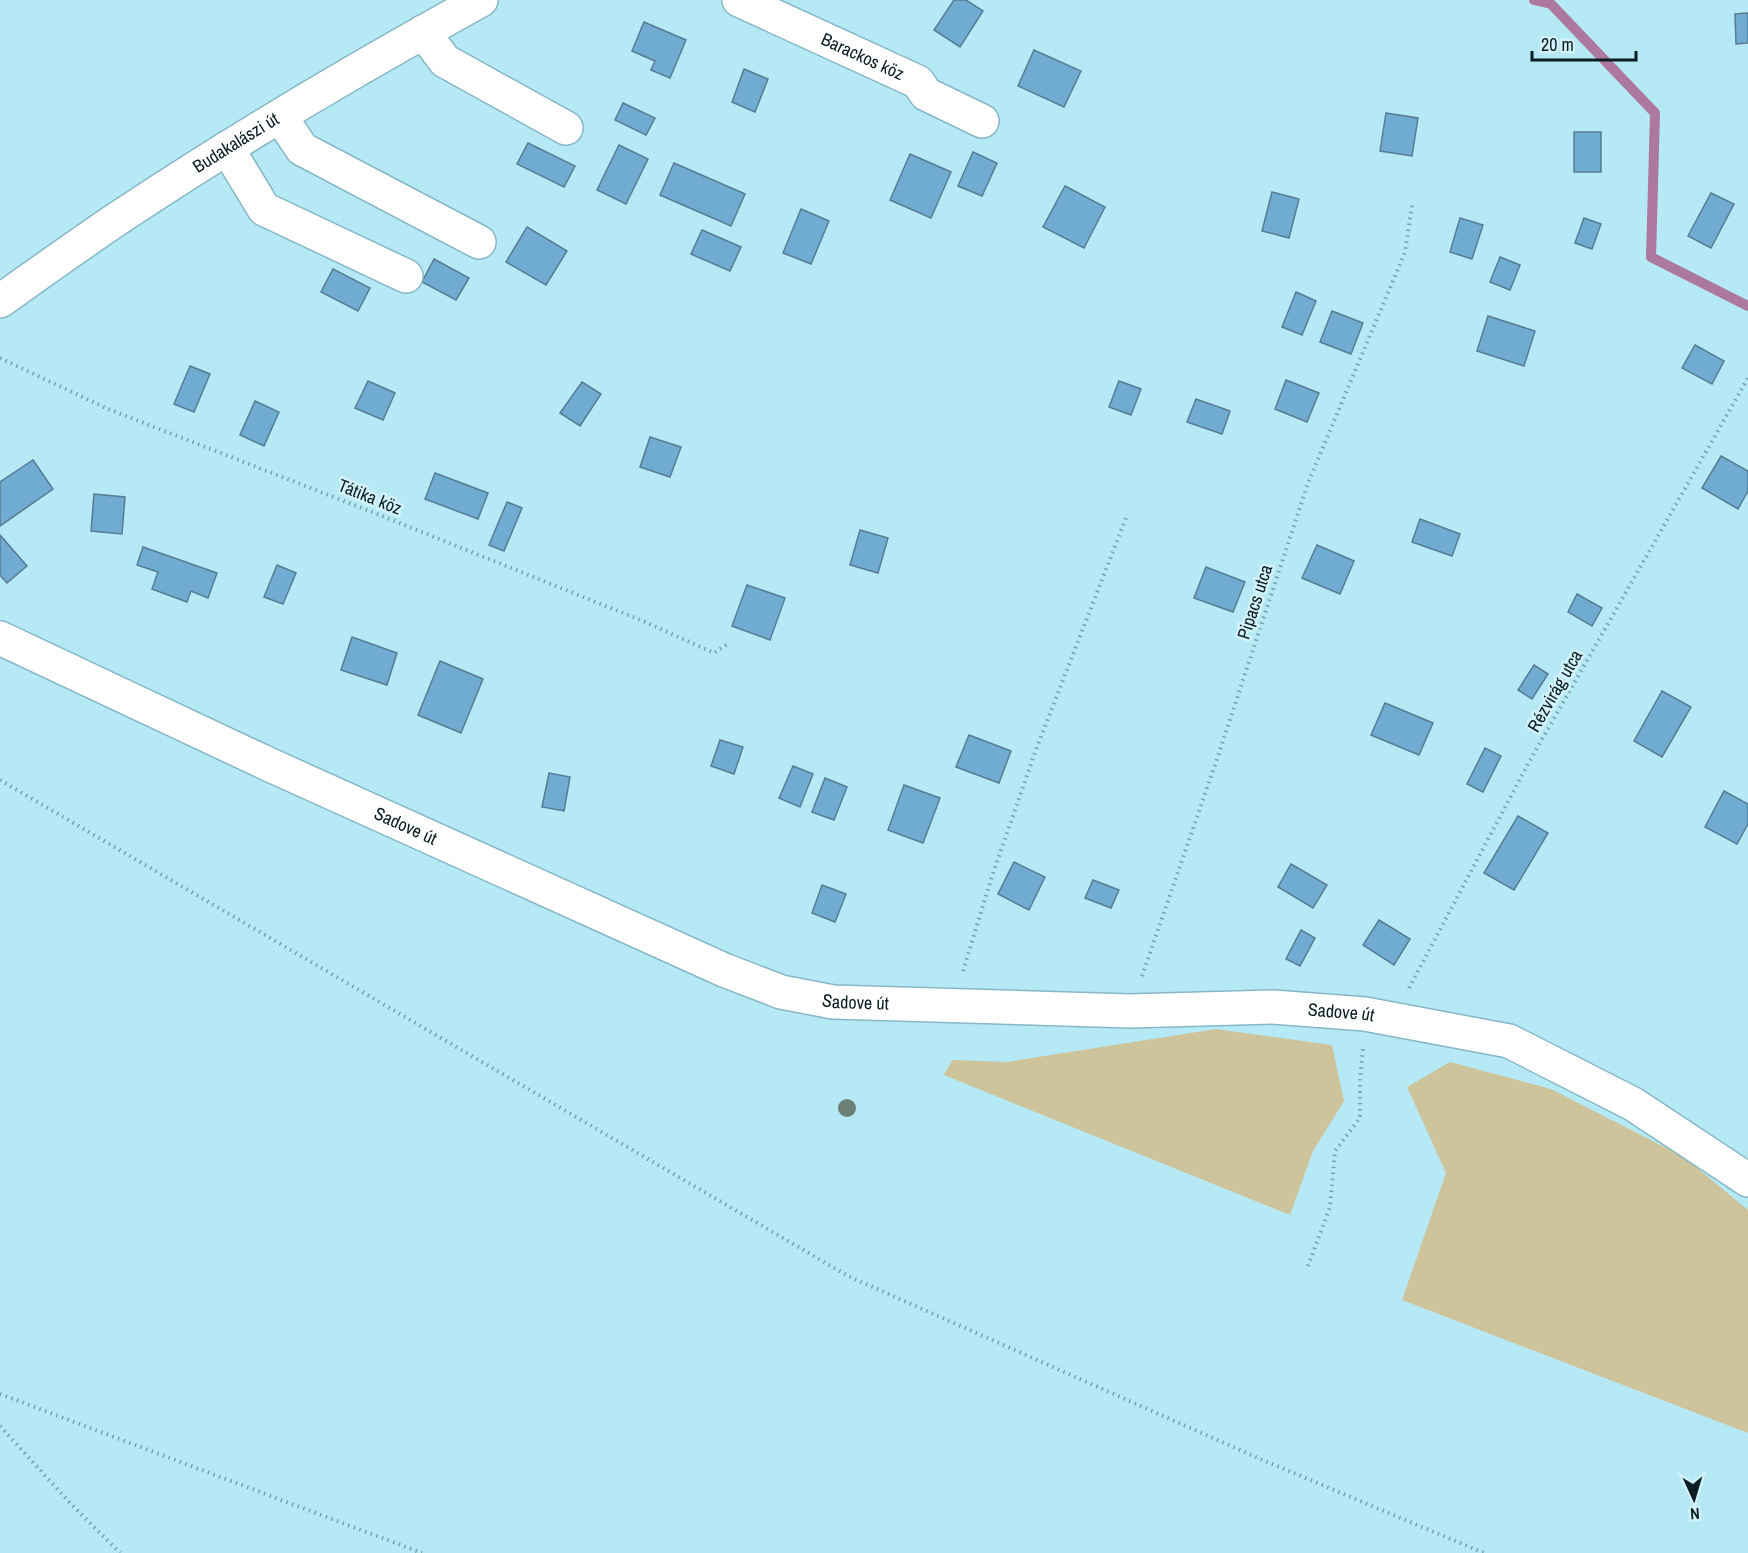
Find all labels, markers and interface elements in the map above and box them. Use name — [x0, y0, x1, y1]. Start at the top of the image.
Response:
scale bar — [1532, 24, 1636, 62]
street label: Barackos köz — [817, 26, 908, 86]
text: 20 m — [1541, 32, 1574, 57]
street label: Budakalászi út — [188, 106, 283, 179]
street label: Tátika köz — [335, 472, 406, 521]
street label: Pipacs utca — [1231, 561, 1278, 642]
street label: Rézvirág utca — [1521, 645, 1588, 736]
street label: Sadove út — [370, 801, 441, 851]
street label: Sadove út — [820, 987, 889, 1016]
street label: Sadove út — [1307, 997, 1376, 1028]
north arrow — [1664, 1469, 1724, 1529]
text: N — [1690, 1503, 1701, 1525]

